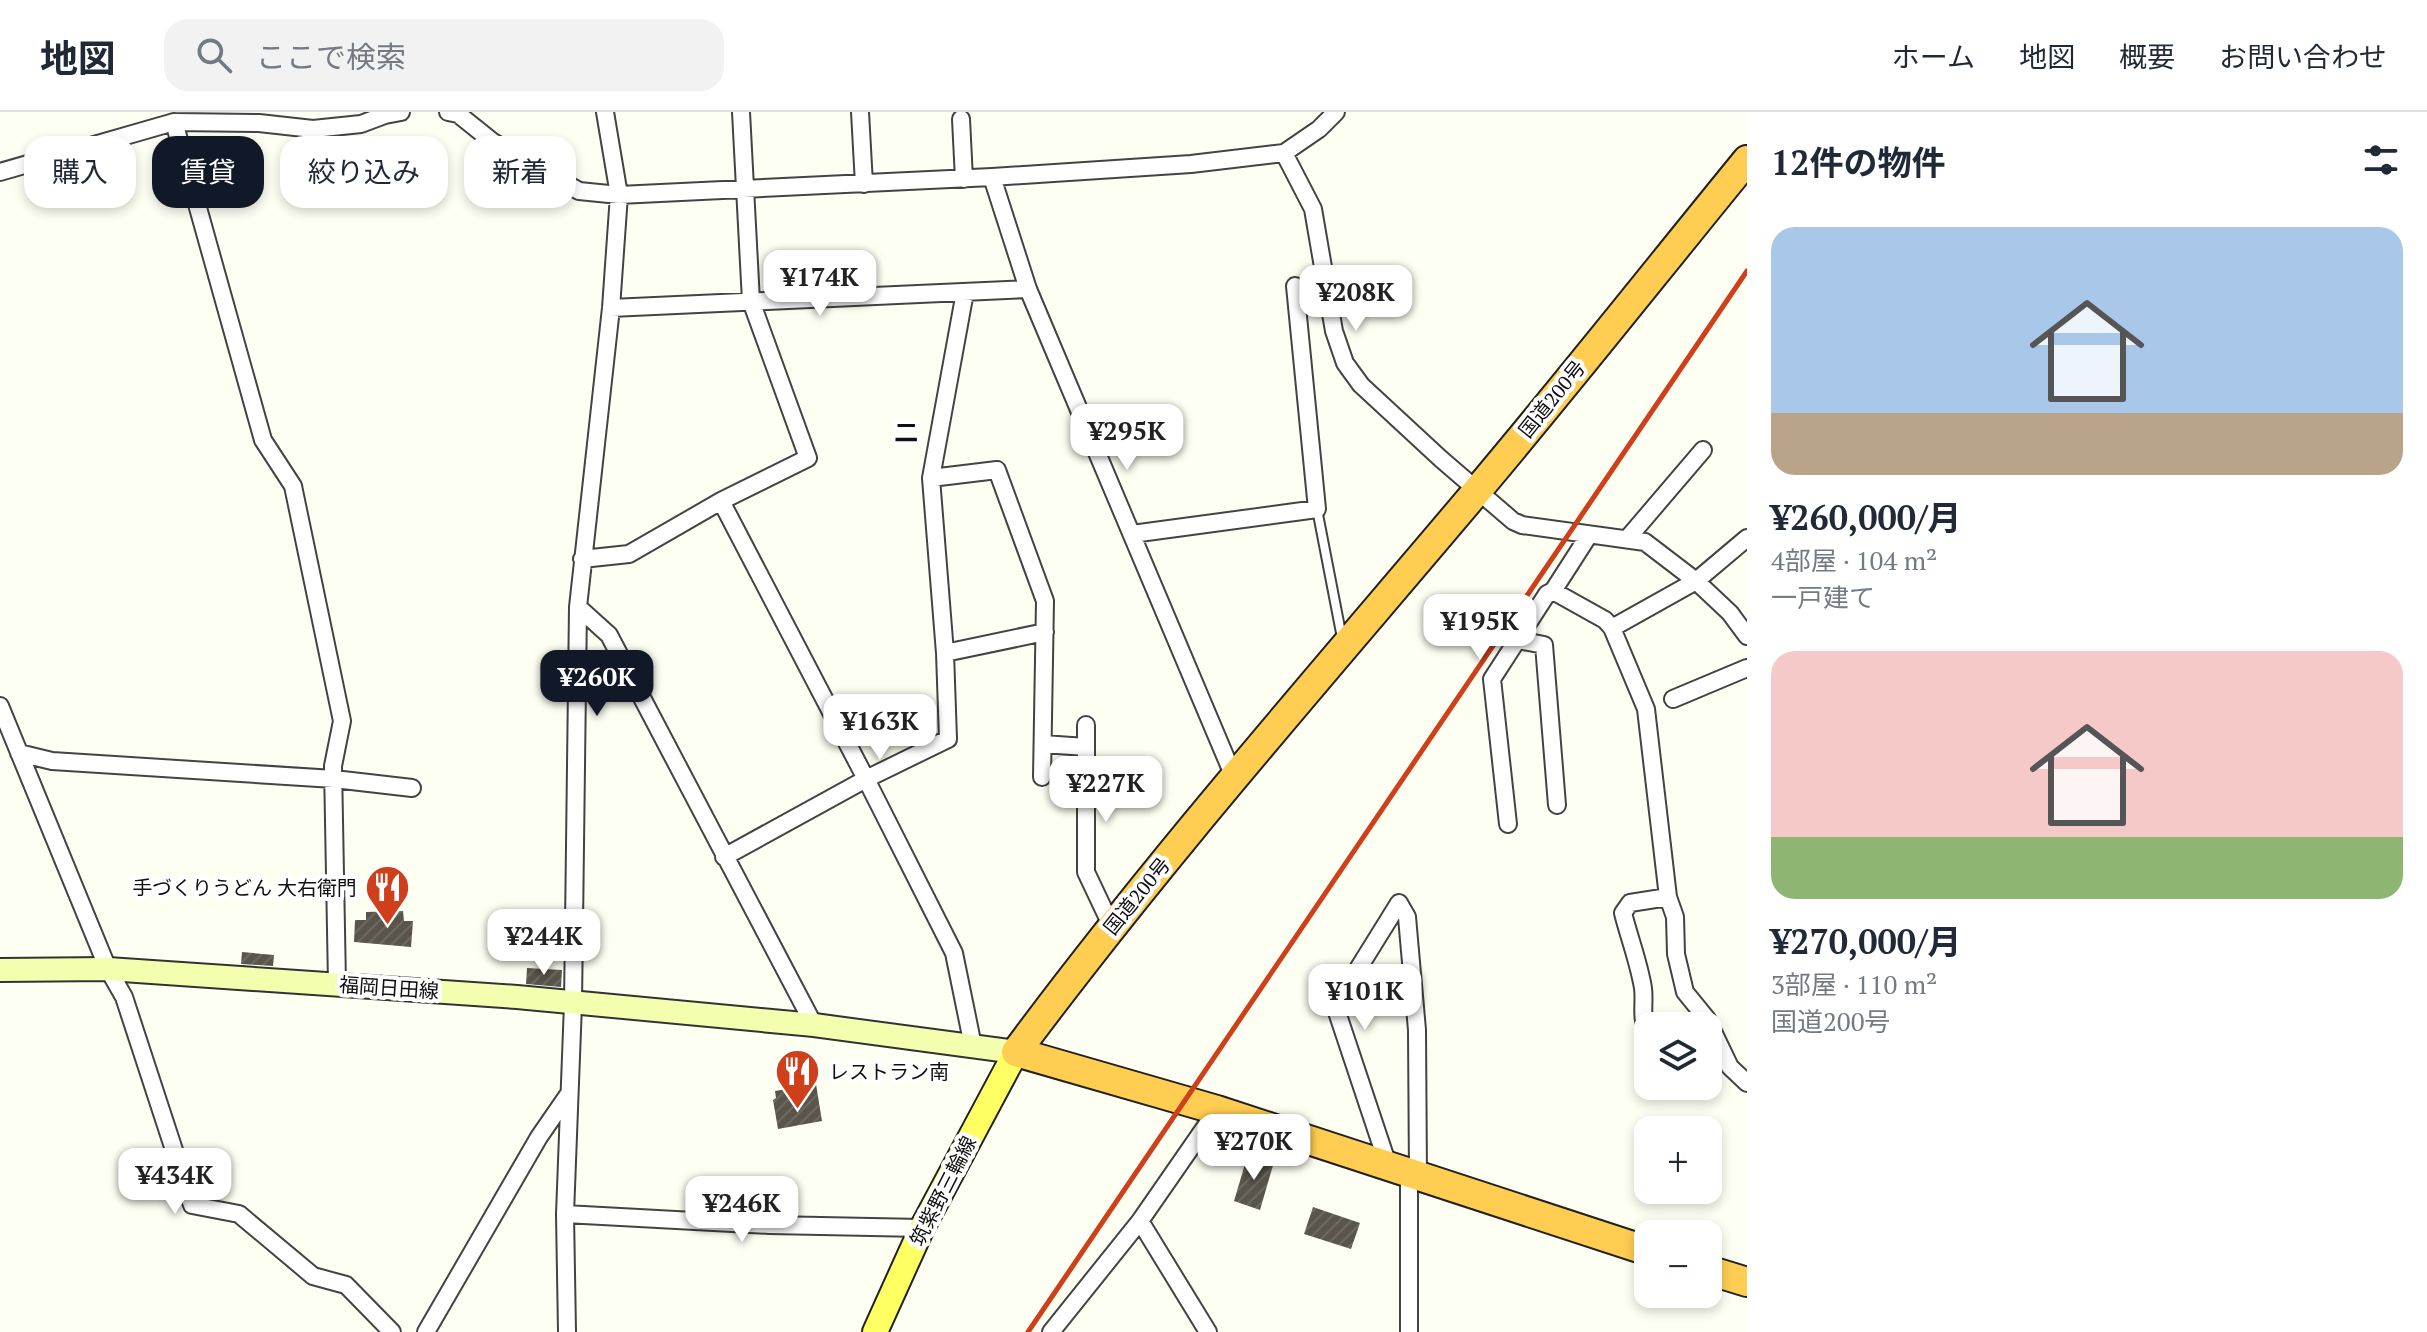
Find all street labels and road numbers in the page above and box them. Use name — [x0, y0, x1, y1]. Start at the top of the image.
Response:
street label: 国道200号 — [1512, 354, 1591, 443]
street label: 国道200号 — [1097, 851, 1176, 940]
street label: 福岡日田線 — [338, 971, 440, 1004]
street label: 筑紫野三輪線 — [903, 1131, 982, 1250]

